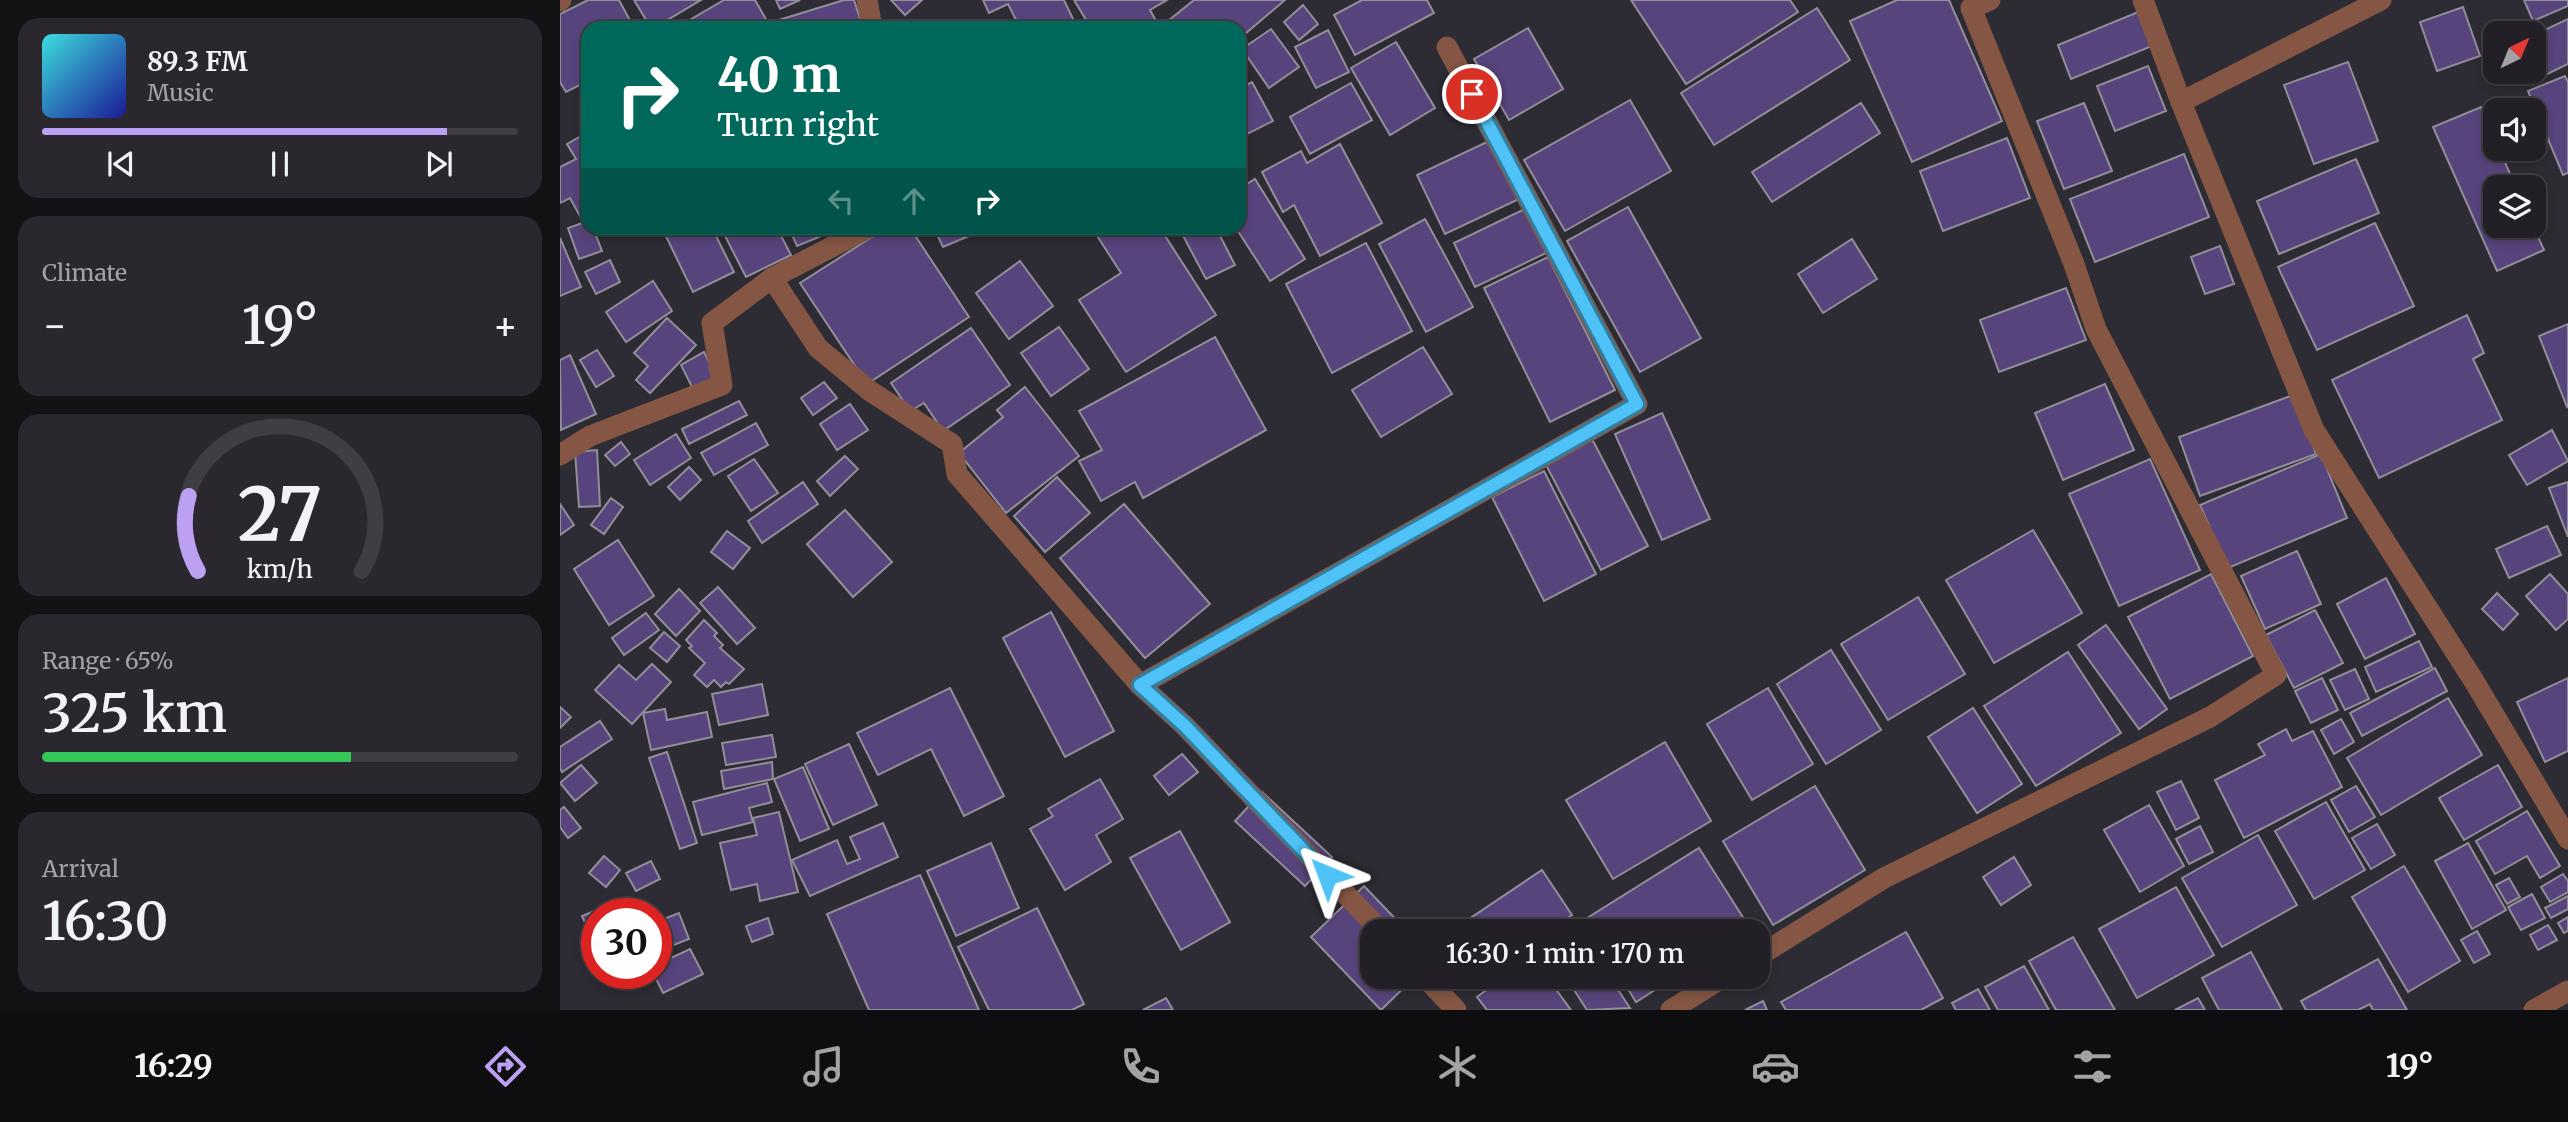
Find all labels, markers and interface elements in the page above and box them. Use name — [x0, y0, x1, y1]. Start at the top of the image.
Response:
north arrow — [2483, 21, 2546, 84]
map controls — [2483, 21, 2546, 238]
text: 40 m — [717, 44, 841, 105]
text: 89.3 FM — [147, 45, 248, 78]
icon: right — [602, 49, 693, 140]
pin — [1442, 64, 1502, 124]
icon: arrive — [1453, 75, 1491, 113]
text: Music — [147, 78, 214, 107]
button: sound — [2483, 98, 2546, 161]
text: Turn right — [717, 105, 879, 145]
icon: previous — [102, 145, 140, 183]
icon: pause — [261, 145, 299, 183]
icon: next — [420, 145, 458, 183]
button: layers — [2483, 175, 2546, 238]
icon: left — [822, 182, 860, 220]
icon: ahead — [895, 182, 933, 220]
icon: right — [968, 182, 1006, 220]
text: Climate — [42, 258, 127, 287]
text: 19° — [242, 293, 318, 358]
text: − — [42, 302, 67, 349]
text: + — [493, 302, 518, 349]
text: 27 — [238, 469, 322, 561]
text: km/h — [247, 553, 313, 585]
text: Range · 65% — [42, 646, 174, 675]
text: 325 km — [42, 681, 227, 746]
position arrow — [1290, 838, 1364, 912]
text: Arrival — [42, 854, 119, 883]
text: 16:30 — [42, 889, 168, 954]
speed limit sign: 30 — [581, 898, 672, 989]
text: 16:30 · 1 min · 170 m — [1446, 937, 1684, 970]
icon: directions — [481, 1042, 530, 1091]
icon: music — [799, 1042, 848, 1091]
icon: phone — [1116, 1042, 1165, 1091]
icon: climate — [1433, 1042, 1482, 1091]
icon: car — [1751, 1042, 1800, 1091]
icon: filters — [2068, 1042, 2117, 1091]
text: 16:29 — [134, 1046, 213, 1086]
text: 19° — [2386, 1046, 2434, 1086]

